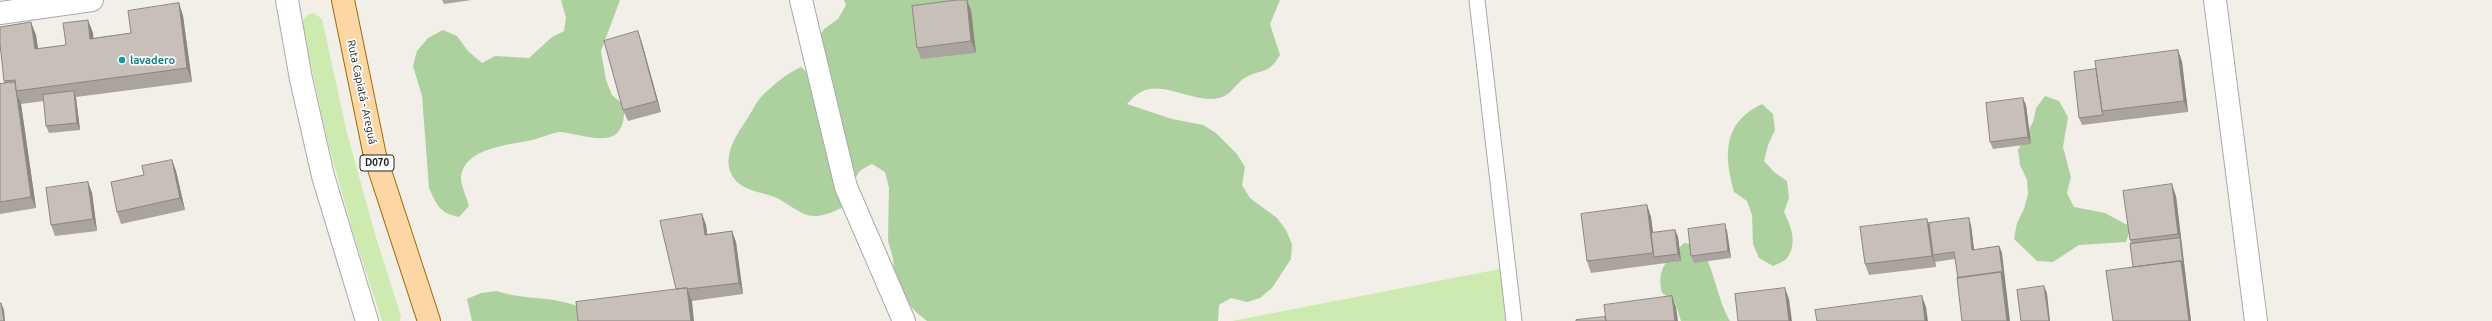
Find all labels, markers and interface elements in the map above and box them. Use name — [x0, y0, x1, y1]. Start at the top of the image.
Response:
street label: Ruta Capiatá - Areguá — [344, 38, 380, 146]
place label: lavadero — [130, 53, 175, 67]
marker: lavadero — [117, 55, 127, 65]
road number: D070 — [360, 155, 394, 171]

